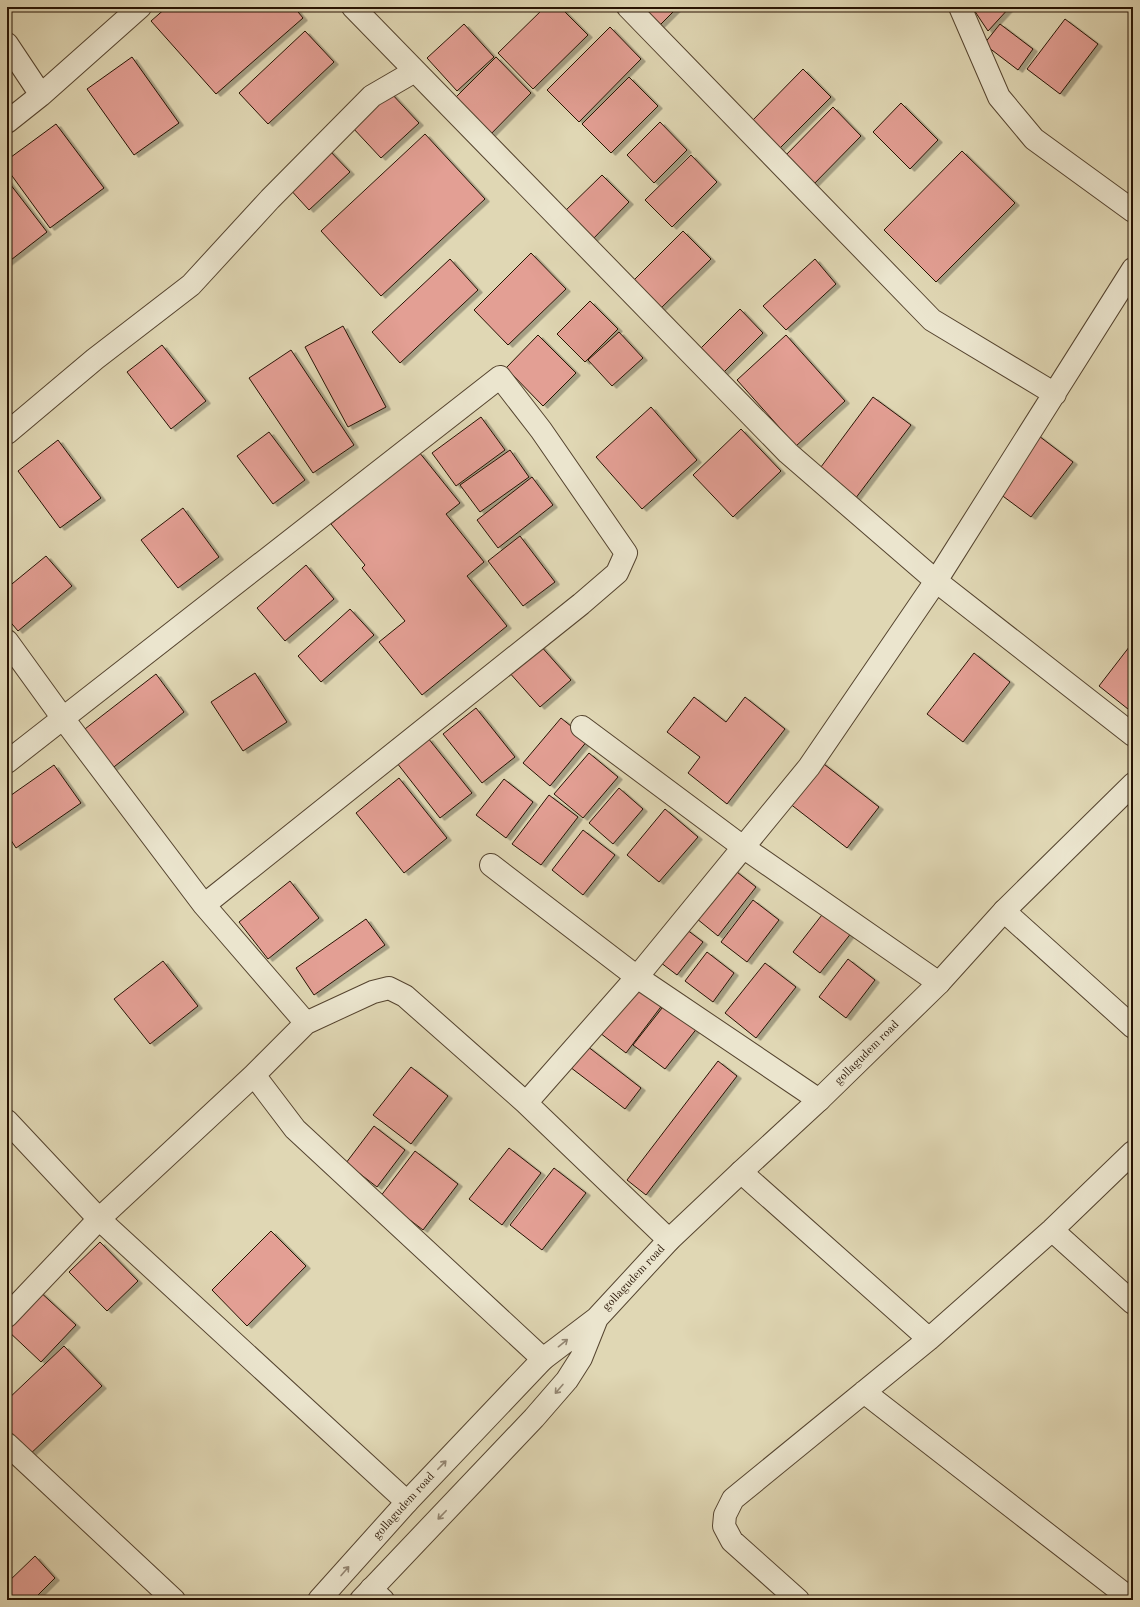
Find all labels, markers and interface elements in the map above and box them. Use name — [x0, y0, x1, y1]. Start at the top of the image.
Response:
street label: gollagudem road — [833, 1019, 901, 1087]
street label: gollagudem road — [600, 1243, 668, 1313]
one-way arrow — [558, 1339, 569, 1347]
one-way arrow — [555, 1383, 564, 1394]
one-way arrow — [437, 1460, 447, 1470]
street label: gollagudem road — [371, 1470, 437, 1542]
one-way arrow — [437, 1510, 447, 1520]
one-way arrow — [341, 1566, 350, 1577]

